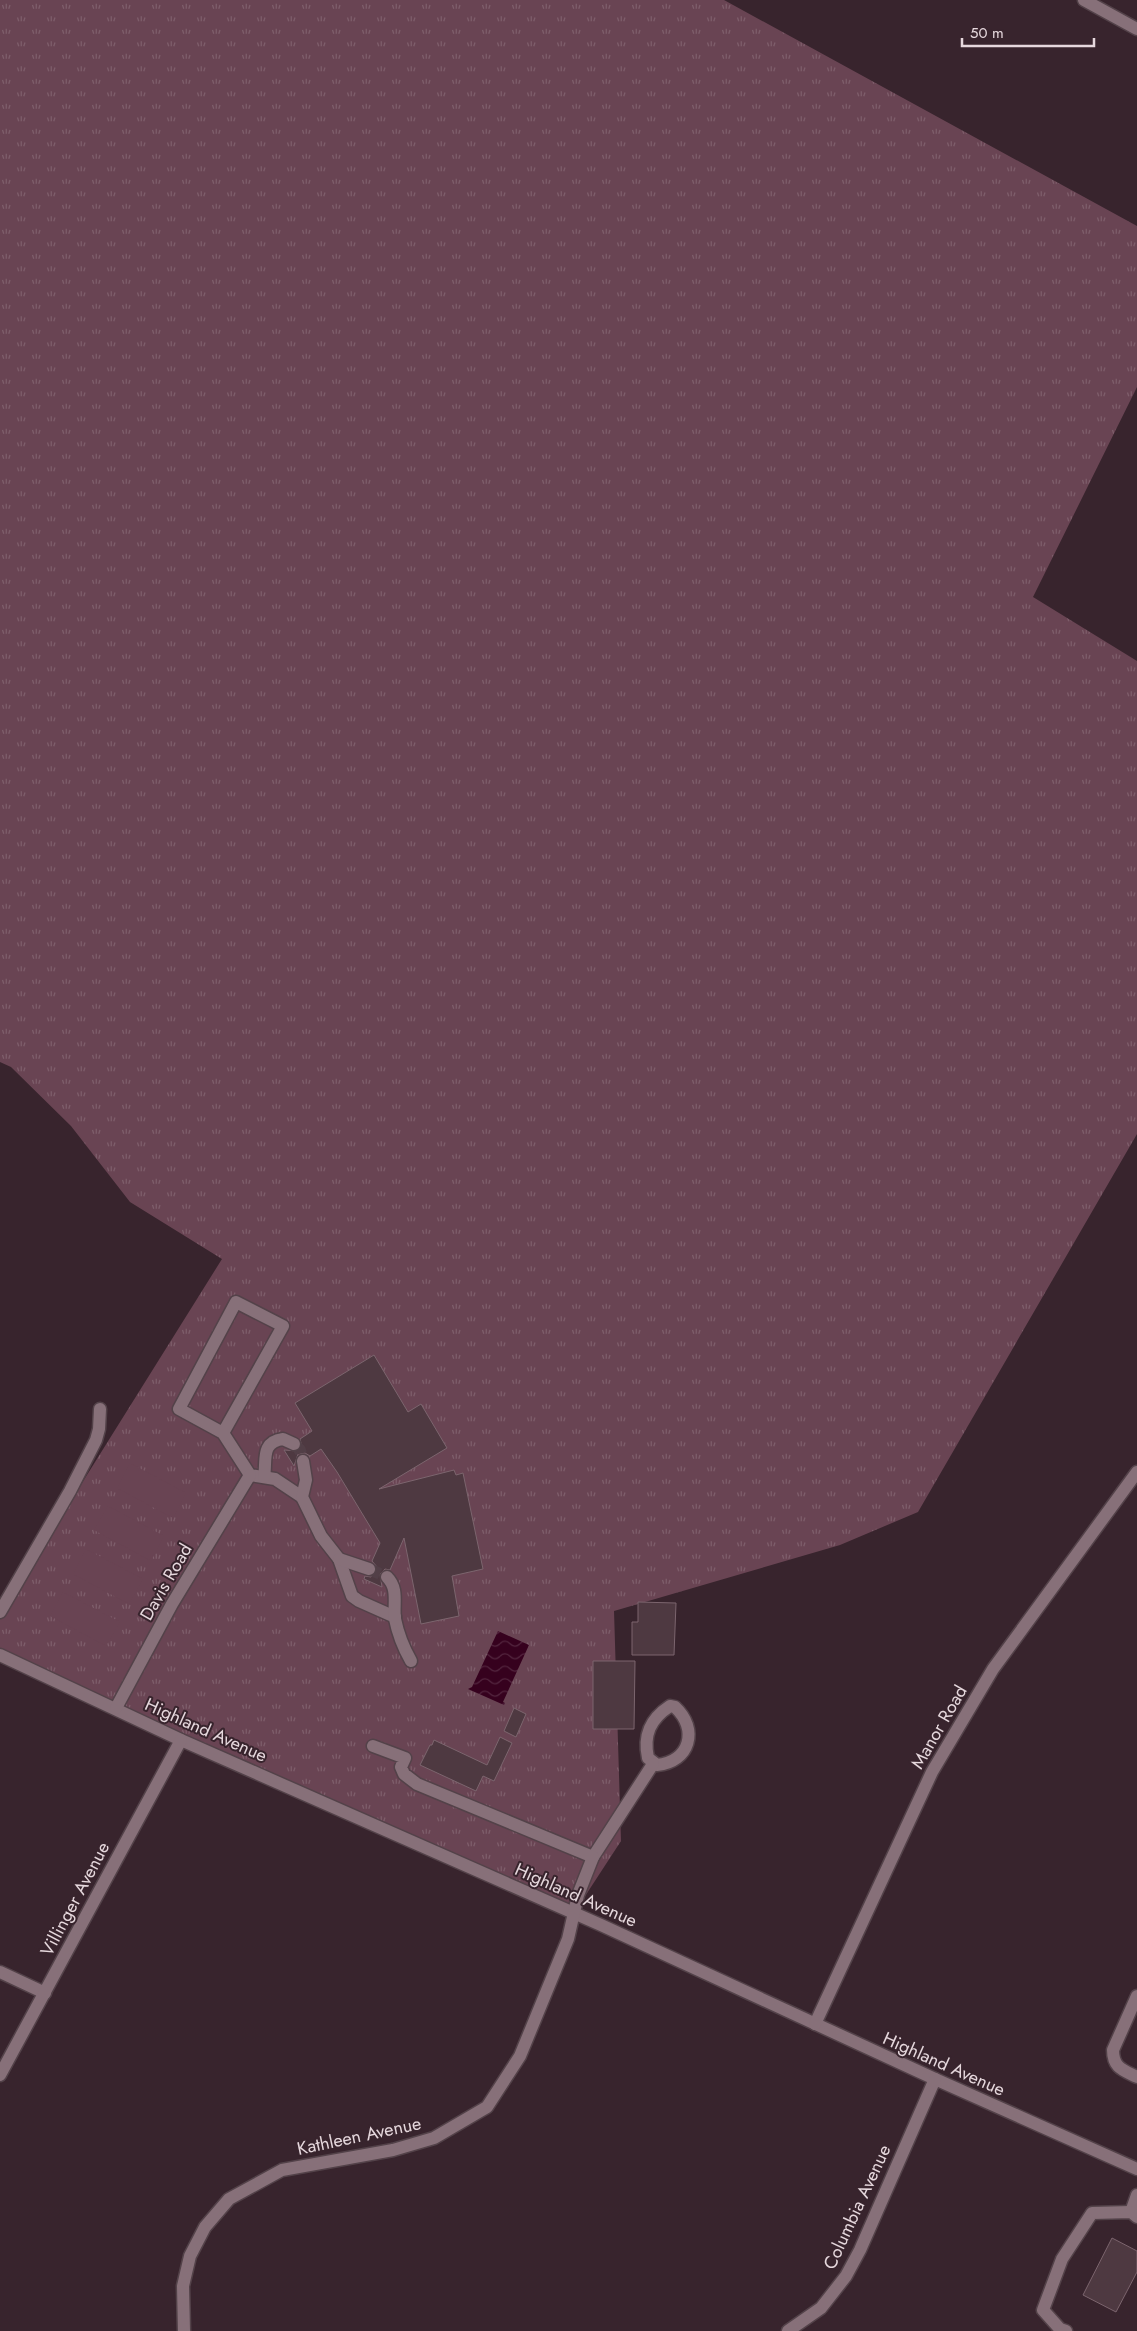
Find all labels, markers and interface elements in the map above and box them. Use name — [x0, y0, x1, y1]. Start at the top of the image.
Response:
scale bar — [962, 15, 1094, 47]
text: 50 m — [970, 22, 1004, 44]
street label: Davis Road — [134, 1539, 198, 1625]
street label: Manor Road — [905, 1680, 973, 1774]
street label: Highland Avenue — [141, 1691, 271, 1769]
street label: Villinger Avenue — [34, 1837, 116, 1961]
street label: Highland Avenue — [511, 1856, 641, 1934]
street label: Highland Avenue — [879, 2025, 1009, 2103]
street label: Kathleen Avenue — [295, 2110, 423, 2162]
street label: Columbia Avenue — [817, 2140, 897, 2274]

